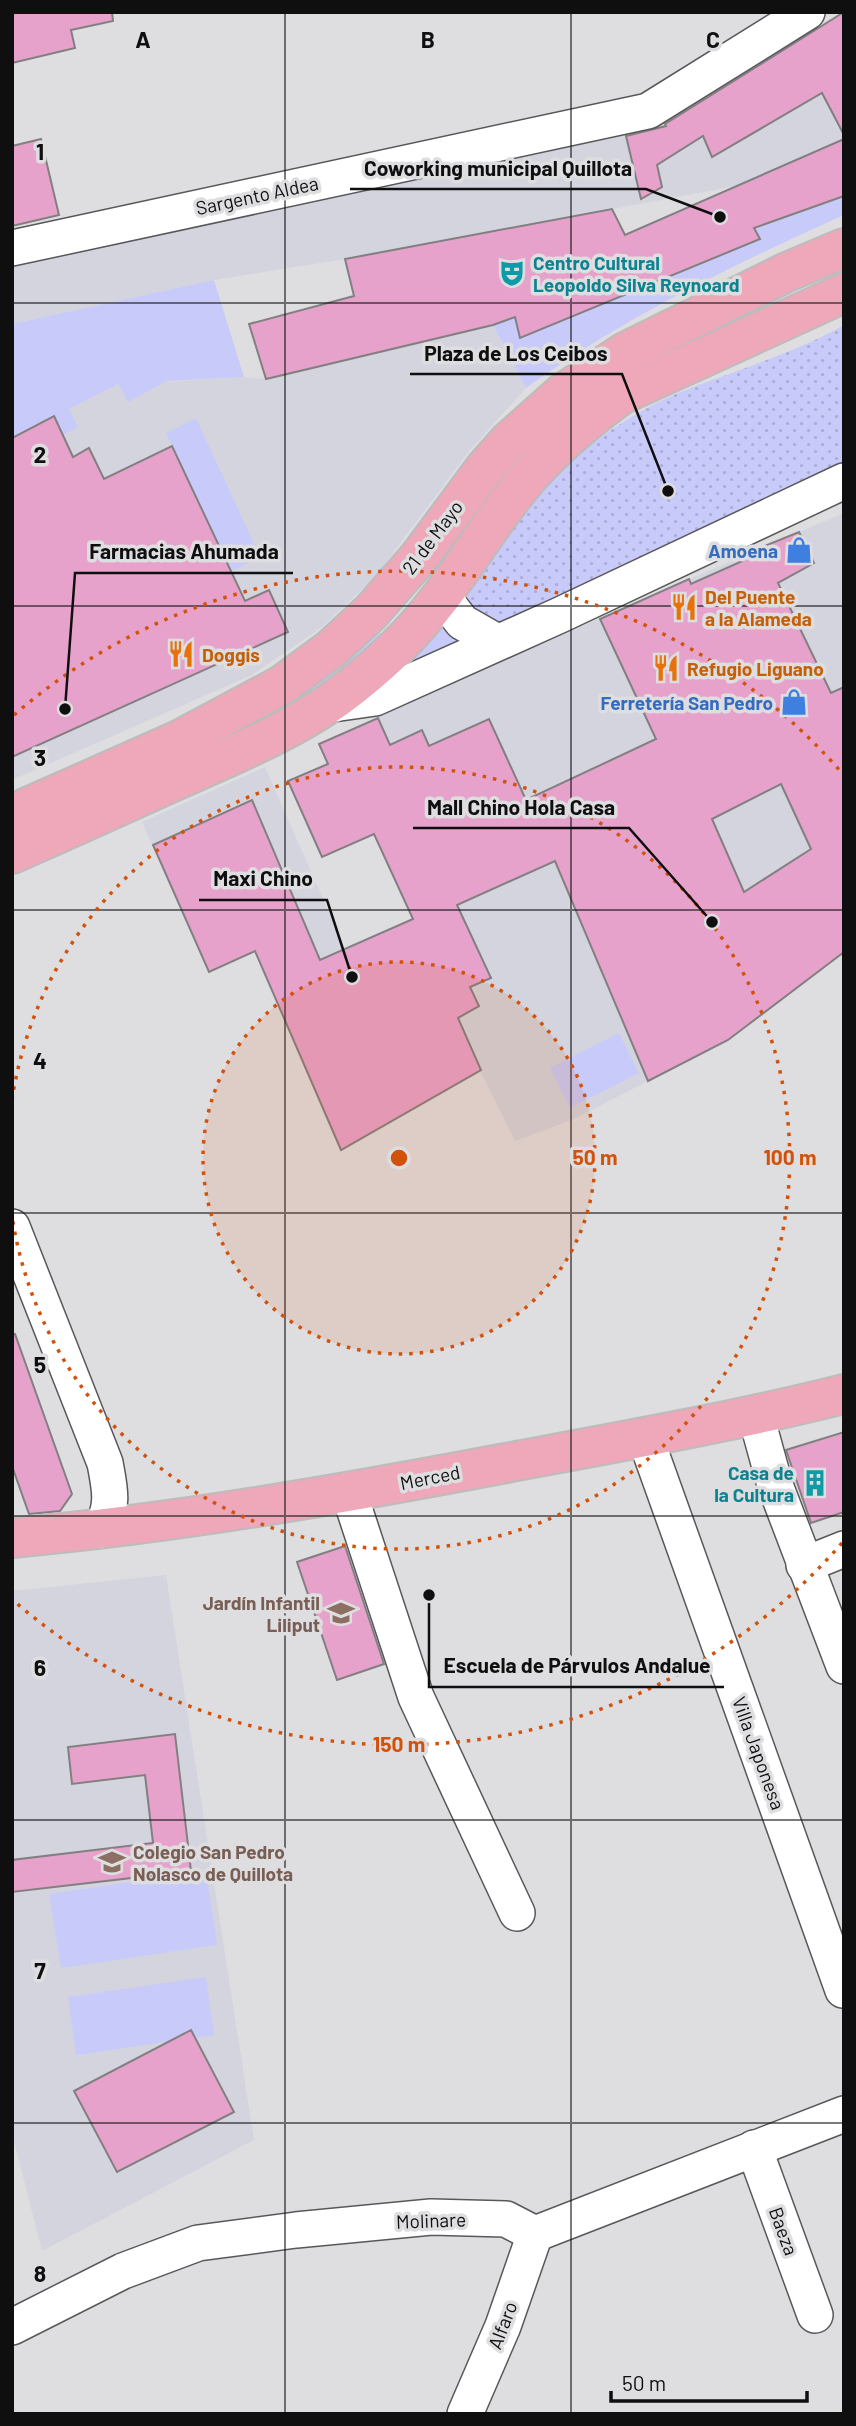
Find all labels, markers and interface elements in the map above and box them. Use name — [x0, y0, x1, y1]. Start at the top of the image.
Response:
text: A — [135, 25, 151, 53]
text: B — [421, 25, 435, 53]
text: C — [706, 25, 720, 53]
text: 1 — [36, 137, 44, 165]
callout: Coworking municipal Quillota — [350, 147, 646, 189]
text: Coworking municipal Quillota — [364, 155, 632, 180]
street label: Sargento Aldea — [194, 171, 320, 219]
place label: Centro Cultural Leopoldo Silva Reynoard — [533, 251, 740, 296]
theatre icon: Centro Cultural Leopoldo Silva Reynoard — [497, 258, 527, 288]
callout: Plaza de Los Ceibos — [410, 332, 622, 374]
text: Plaza de Los Ceibos — [424, 340, 608, 365]
text: 2 — [34, 440, 46, 468]
street label: 21 de Mayo — [397, 495, 467, 579]
callout: Farmacias Ahumada — [75, 531, 293, 573]
shop icon: Amoena — [784, 535, 814, 565]
text: Farmacias Ahumada — [89, 538, 279, 563]
place label: Amoena — [708, 539, 778, 562]
place label: Del Puente a la Alameda — [705, 585, 812, 630]
restaurant icon: Del Puente a la Alameda — [669, 592, 699, 622]
restaurant icon: Doggis — [166, 639, 196, 669]
place label: Doggis — [202, 643, 260, 666]
restaurant icon: Refugio Liguano — [651, 653, 681, 683]
place label: Refugio Liguano — [687, 657, 824, 680]
shop icon: Ferretería San Pedro — [779, 687, 809, 717]
place label: Ferretería San Pedro — [601, 691, 773, 714]
text: 3 — [34, 743, 46, 771]
callout: Mall Chino Hola Casa — [413, 786, 629, 828]
text: Mall Chino Hola Casa — [427, 794, 615, 819]
callout: Maxi Chino — [199, 858, 327, 900]
text: Maxi Chino — [213, 865, 313, 890]
text: 4 — [33, 1046, 47, 1074]
text: 50 m — [572, 1144, 618, 1169]
text: 100 m — [763, 1144, 817, 1169]
centre of rings — [387, 1146, 411, 1170]
text: 5 — [34, 1350, 46, 1378]
street label: Merced — [398, 1460, 462, 1494]
place label: Casa de la Cultura — [714, 1461, 794, 1506]
building icon: Casa de la Cultura — [800, 1468, 830, 1498]
place label: Jardín Infantil Liliput — [203, 1591, 320, 1636]
school or university icon: Jardín Infantil Liliput — [326, 1598, 356, 1628]
callout: Escuela de Párvulos Andalue — [429, 1645, 724, 1687]
text: Escuela de Párvulos Andalue — [443, 1652, 711, 1677]
text: 6 — [34, 1653, 46, 1681]
street label: Villa Japonesa — [728, 1693, 790, 1813]
text: 150 m — [373, 1731, 425, 1756]
place label: Colegio San Pedro Nolasco de Quillota — [133, 1840, 293, 1885]
school or university icon: Colegio San Pedro Nolasco de Quillota — [97, 1847, 127, 1877]
text: 7 — [34, 1956, 46, 1984]
street label: Baeza — [765, 2204, 803, 2258]
street label: Molinare — [396, 2207, 466, 2233]
text: 8 — [34, 2259, 46, 2287]
street label: Alfaro — [482, 2298, 522, 2352]
scale bar — [611, 2360, 807, 2404]
text: 50 m — [622, 2370, 666, 2395]

